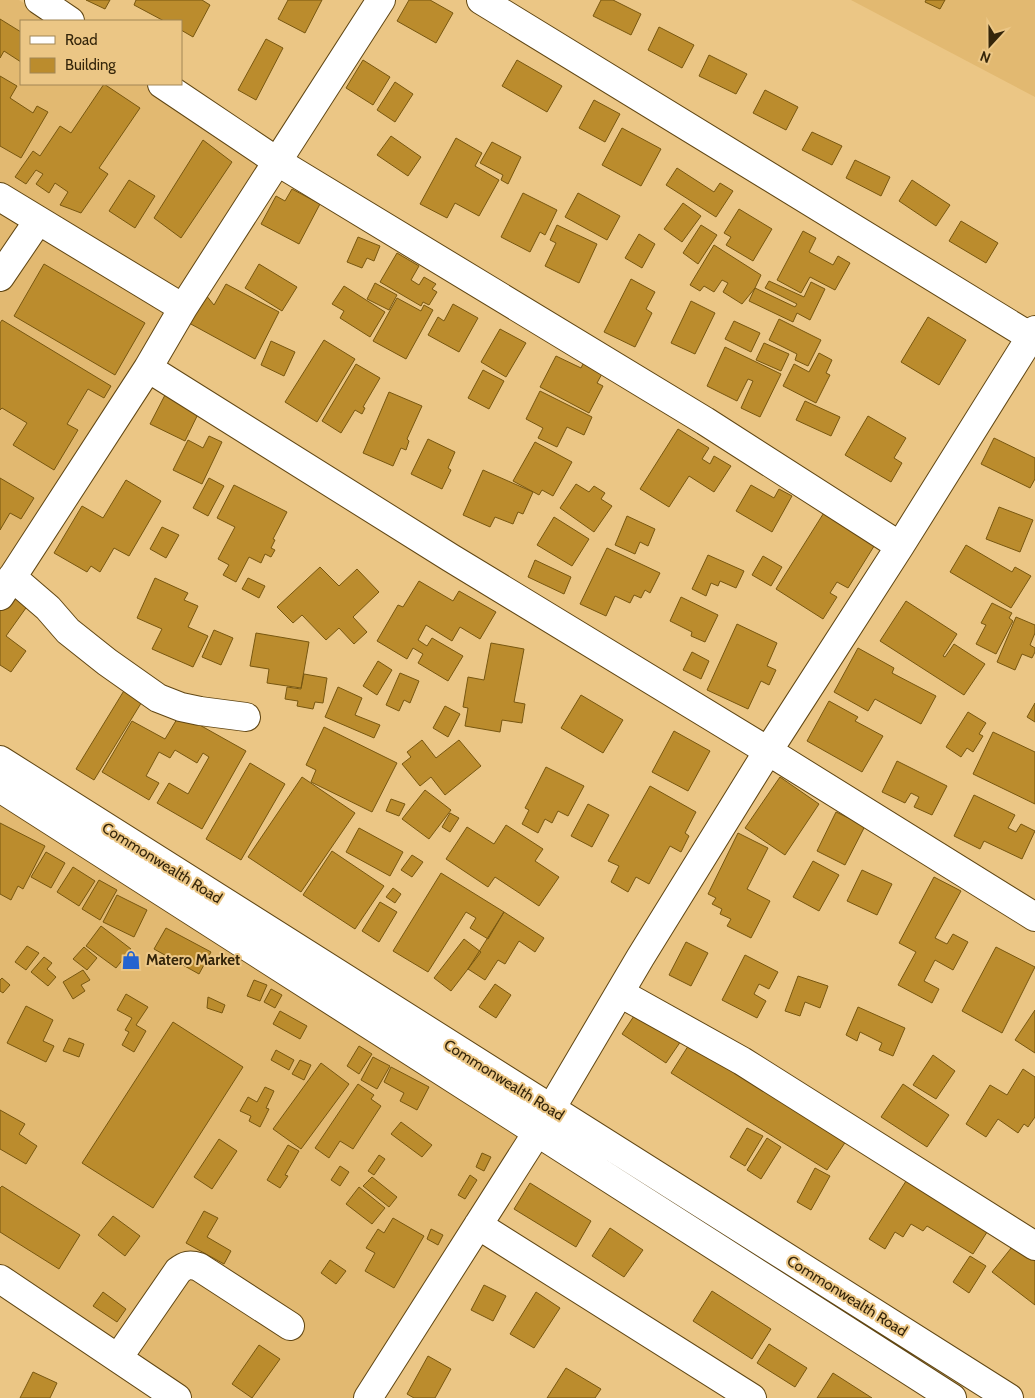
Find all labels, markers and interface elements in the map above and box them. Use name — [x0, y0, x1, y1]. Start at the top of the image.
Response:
legend — [20, 20, 182, 85]
north arrow — [965, 20, 1015, 70]
text: Road — [65, 31, 98, 49]
text: N — [977, 47, 993, 67]
text: Building — [65, 56, 116, 74]
street label: Commonwealth Road — [99, 819, 225, 907]
shop icon: Matero Market — [120, 949, 142, 971]
place label: Matero Market — [146, 951, 240, 969]
street label: Commonwealth Road — [441, 1036, 567, 1124]
street label: Commonwealth Road — [784, 1252, 910, 1340]

